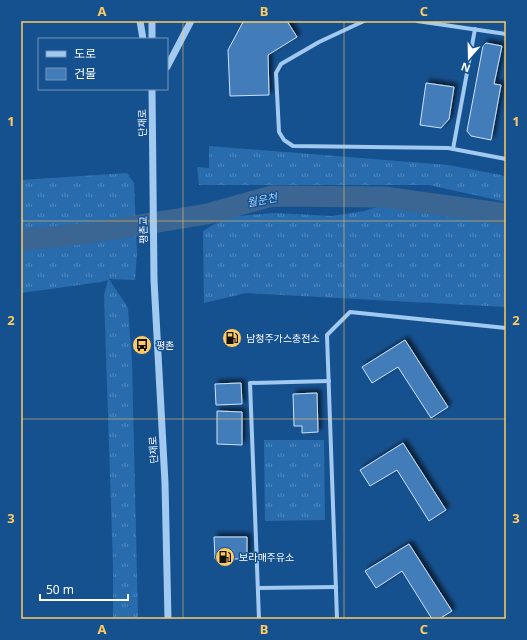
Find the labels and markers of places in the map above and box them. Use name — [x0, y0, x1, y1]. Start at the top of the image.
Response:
fuel station icon: 남청주가스충전소 — [221, 327, 243, 349]
place label: 남청주가스충전소 — [246, 331, 320, 345]
bus stop icon: 평촌 — [131, 334, 153, 356]
place label: 평촌 — [156, 338, 174, 352]
fuel station icon: 보라매주유소 — [214, 546, 236, 568]
place label: 보라매주유소 — [239, 550, 294, 564]

